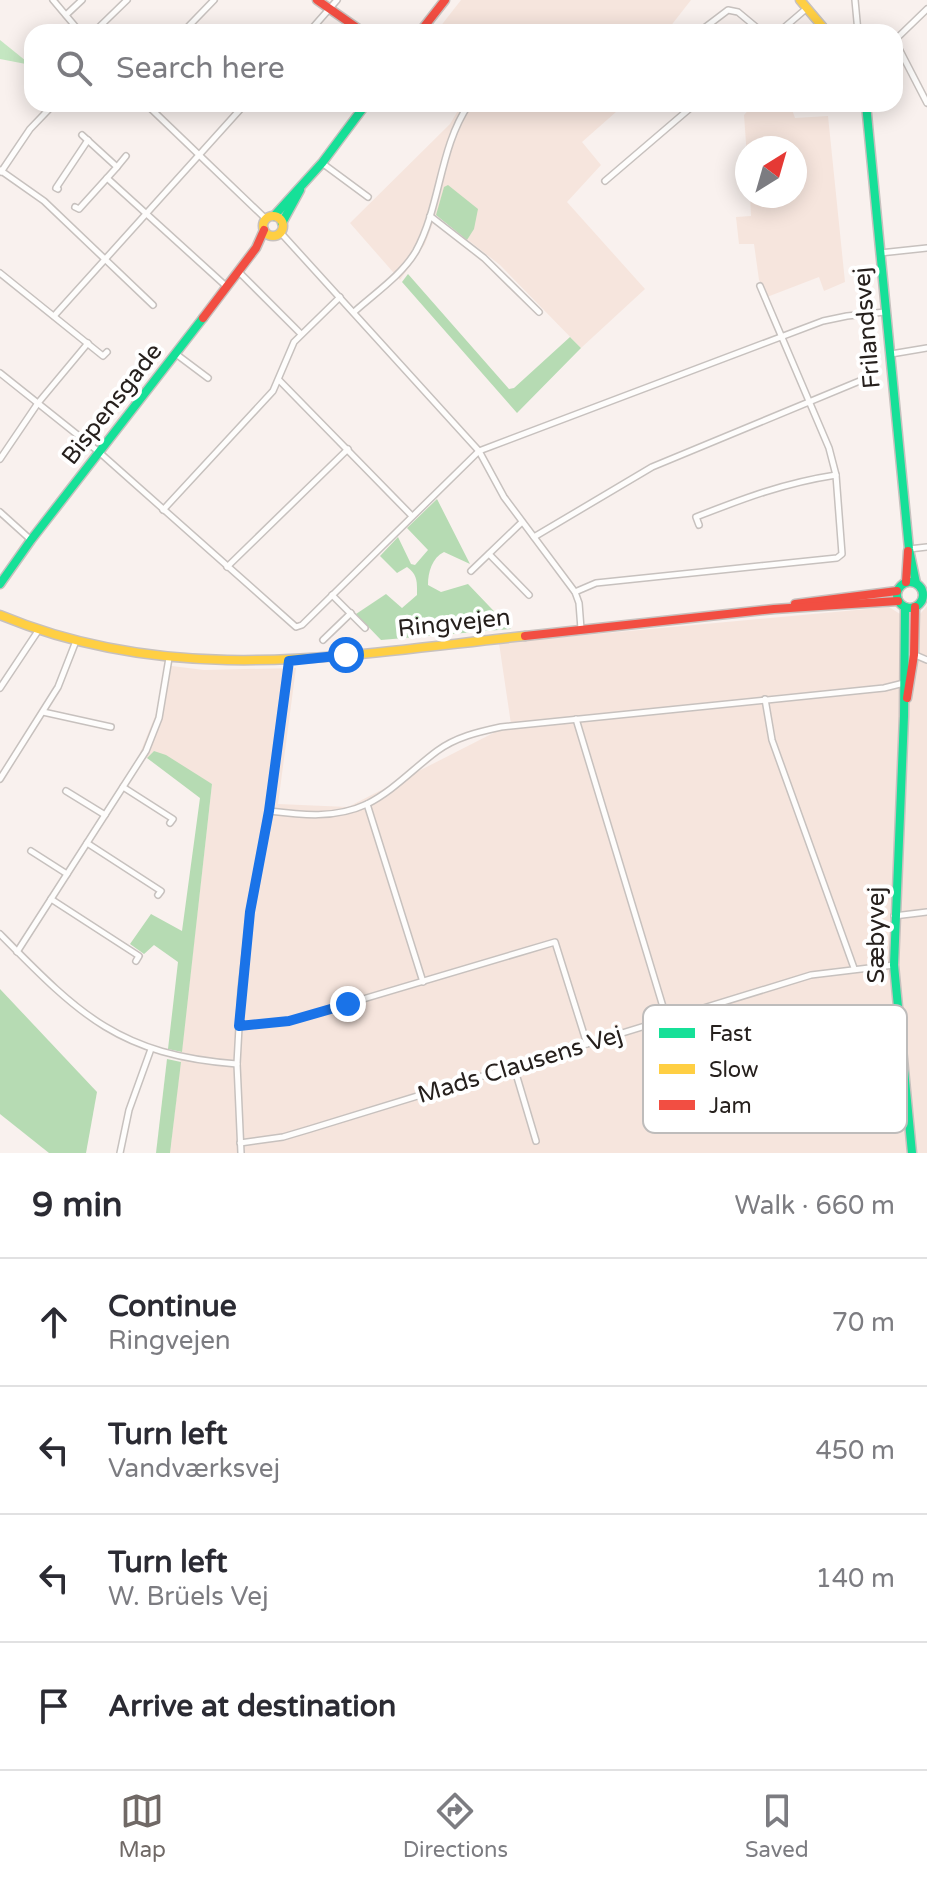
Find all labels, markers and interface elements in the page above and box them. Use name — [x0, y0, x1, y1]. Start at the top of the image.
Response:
search box — [24, 24, 903, 112]
icon: search — [52, 46, 96, 90]
text: Search here — [116, 50, 285, 87]
north arrow — [735, 136, 807, 208]
street label: Frilandsvej — [847, 266, 887, 390]
street label: Bispensgade — [56, 337, 168, 471]
street label: Ringvejen — [396, 603, 512, 643]
route start — [328, 637, 364, 673]
street label: Sæbyvej — [862, 887, 891, 983]
route end — [330, 986, 366, 1022]
legend — [643, 1005, 907, 1133]
street label: Mads Clausens Vej — [414, 1020, 626, 1110]
text: Fast — [709, 1021, 752, 1047]
text: Slow — [709, 1057, 759, 1083]
text: Jam — [709, 1093, 752, 1119]
text: 9 min — [32, 1185, 123, 1226]
text: Walk · 660 m — [735, 1190, 895, 1221]
text: Continue — [108, 1288, 237, 1325]
icon: ahead — [32, 1300, 76, 1344]
text: 70 m — [832, 1307, 895, 1338]
text: Ringvejen — [108, 1325, 231, 1356]
text: Turn left — [108, 1416, 227, 1453]
icon: left — [32, 1428, 76, 1472]
text: 450 m — [815, 1435, 895, 1466]
text: Vandværksvej — [108, 1453, 280, 1484]
text: Turn left — [108, 1544, 227, 1581]
icon: left — [32, 1556, 76, 1600]
text: 140 m — [815, 1563, 895, 1594]
text: W. Brüels Vej — [108, 1581, 269, 1612]
icon: arrive — [32, 1684, 76, 1728]
text: Arrive at destination — [108, 1688, 396, 1725]
tab: Map — [118, 1789, 166, 1863]
tab: Directions — [403, 1789, 508, 1863]
tab: Saved — [745, 1789, 809, 1863]

